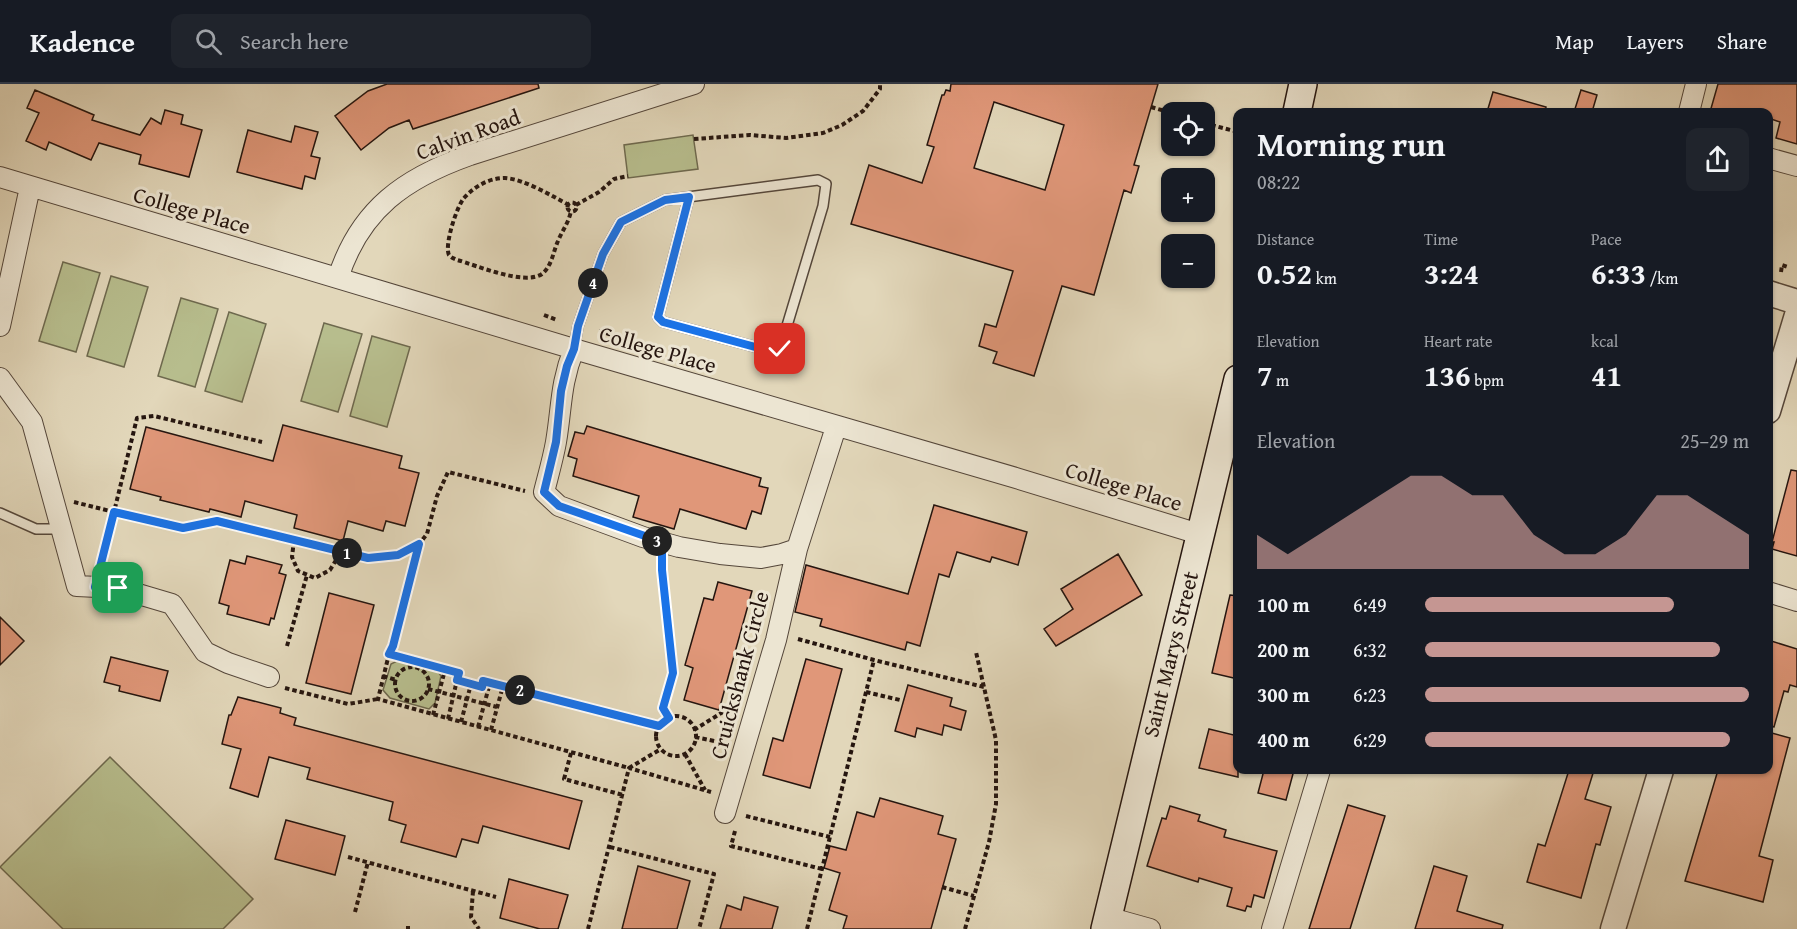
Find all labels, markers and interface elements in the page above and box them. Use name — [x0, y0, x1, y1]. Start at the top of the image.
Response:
search box — [171, 14, 591, 68]
text: Kadence — [30, 21, 135, 62]
icon: search — [192, 25, 225, 58]
text: Search here — [240, 25, 349, 57]
text: Map — [1555, 26, 1594, 57]
text: Layers — [1627, 26, 1684, 57]
text: Share — [1717, 26, 1767, 57]
street label: Calvin Road — [411, 100, 525, 168]
map controls — [1161, 102, 1215, 288]
button: locate — [1161, 102, 1215, 156]
text: Morning run — [1257, 120, 1446, 168]
button: share — [1686, 128, 1749, 191]
text: 08:22 — [1257, 167, 1300, 196]
button: + — [1161, 168, 1215, 222]
street label: College Place — [130, 178, 254, 242]
text: Distance — [1257, 227, 1314, 251]
text: Time — [1424, 227, 1458, 251]
text: Pace — [1591, 227, 1622, 251]
button: − — [1161, 234, 1215, 288]
text: 0.52 — [1257, 251, 1312, 295]
text: 3:24 — [1424, 251, 1479, 295]
text: 6:33 — [1591, 251, 1646, 295]
text: km — [1312, 266, 1337, 290]
text: /km — [1646, 266, 1678, 290]
pin: 4 — [578, 268, 608, 298]
text: 4 — [589, 271, 597, 295]
street label: College Place — [596, 317, 720, 381]
pin — [754, 323, 805, 374]
text: Elevation — [1257, 329, 1320, 353]
text: Heart rate — [1424, 329, 1493, 353]
text: kcal — [1591, 329, 1618, 353]
icon: check — [763, 332, 796, 365]
text: 7 — [1257, 353, 1273, 397]
text: 136 — [1424, 353, 1471, 397]
text: 41 — [1591, 353, 1622, 397]
text: m — [1273, 368, 1289, 392]
text: bpm — [1471, 368, 1504, 392]
text: Elevation — [1257, 426, 1335, 455]
text: 25–29 m — [1680, 426, 1749, 455]
street label: College Place — [1062, 453, 1186, 519]
pin: 3 — [642, 526, 672, 556]
text: 3 — [653, 529, 661, 553]
pin: 1 — [332, 538, 362, 568]
text: 1 — [343, 541, 351, 565]
pin — [92, 562, 143, 613]
street label: Saint Marys Street — [1134, 567, 1206, 740]
icon: arrive — [101, 571, 134, 604]
street label: Cruickshank Circle — [701, 588, 777, 762]
text: 100 m — [1257, 590, 1310, 619]
text: 6:49 — [1353, 590, 1387, 619]
text: 200 m — [1257, 635, 1310, 664]
text: 6:32 — [1353, 635, 1387, 664]
pin: 2 — [505, 675, 535, 705]
text: 2 — [516, 678, 524, 702]
text: 300 m — [1257, 680, 1310, 709]
text: 6:23 — [1353, 680, 1387, 709]
text: 400 m — [1257, 725, 1310, 754]
text: 6:29 — [1353, 725, 1387, 754]

